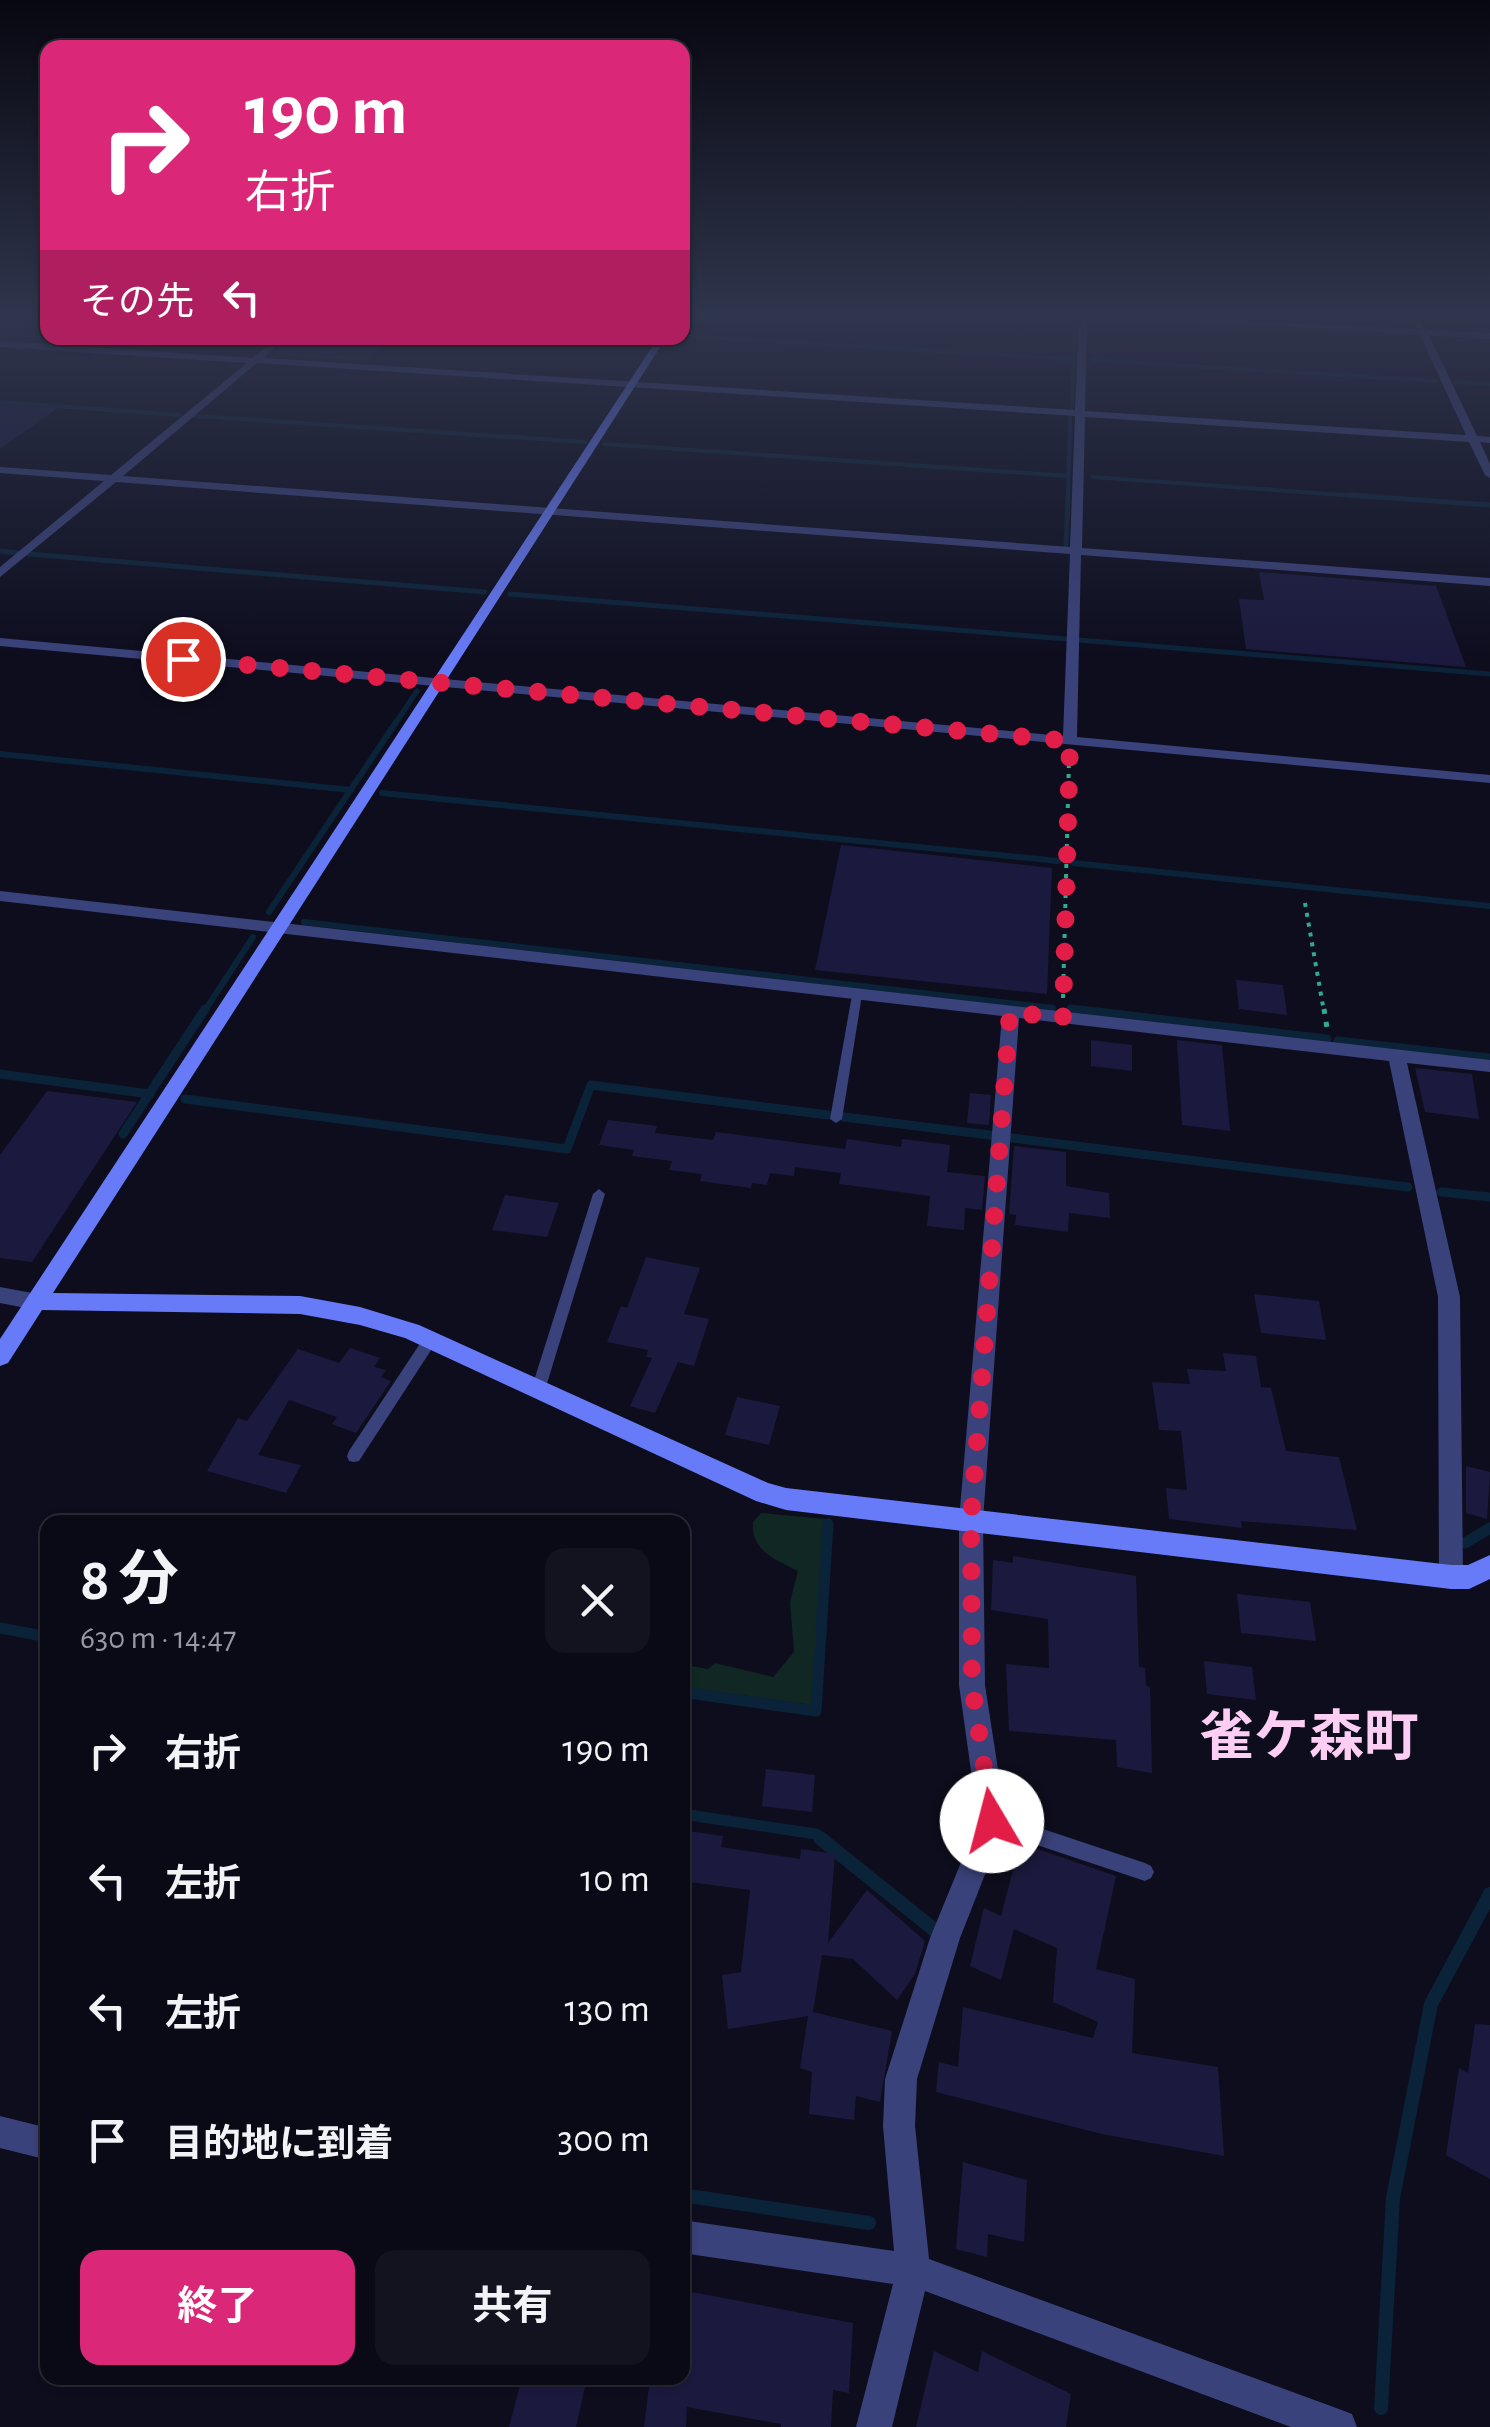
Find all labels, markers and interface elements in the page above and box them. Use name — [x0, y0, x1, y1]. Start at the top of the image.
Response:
text: 190 m — [245, 77, 408, 147]
icon: right — [80, 80, 210, 210]
text: 右折 — [245, 171, 335, 216]
icon: left — [214, 270, 269, 325]
text: その先 — [80, 284, 194, 322]
pin — [141, 617, 226, 702]
icon: arrive — [156, 632, 211, 687]
button: close — [545, 1548, 650, 1653]
text: 8 分 — [80, 1551, 179, 1611]
text: 630 m · 14:47 — [80, 1622, 236, 1654]
district label: 雀ケ森町 — [1199, 1708, 1419, 1766]
icon: right — [80, 1723, 135, 1778]
text: 190 m — [562, 1731, 650, 1769]
text: 右折 — [165, 1736, 241, 1774]
position arrow — [940, 1769, 1044, 1873]
icon: left — [80, 1853, 135, 1908]
text: 10 m — [580, 1861, 650, 1899]
text: 左折 — [165, 1866, 241, 1904]
icon: left — [80, 1983, 135, 2038]
text: 130 m — [565, 1991, 650, 2029]
text: 左折 — [165, 1996, 241, 2034]
icon: arrive — [80, 2113, 135, 2168]
text: 300 m — [558, 2121, 650, 2159]
text: 目的地に到着 — [165, 2126, 393, 2164]
button: 終了 — [80, 2250, 355, 2365]
button: 共有 — [375, 2250, 650, 2365]

